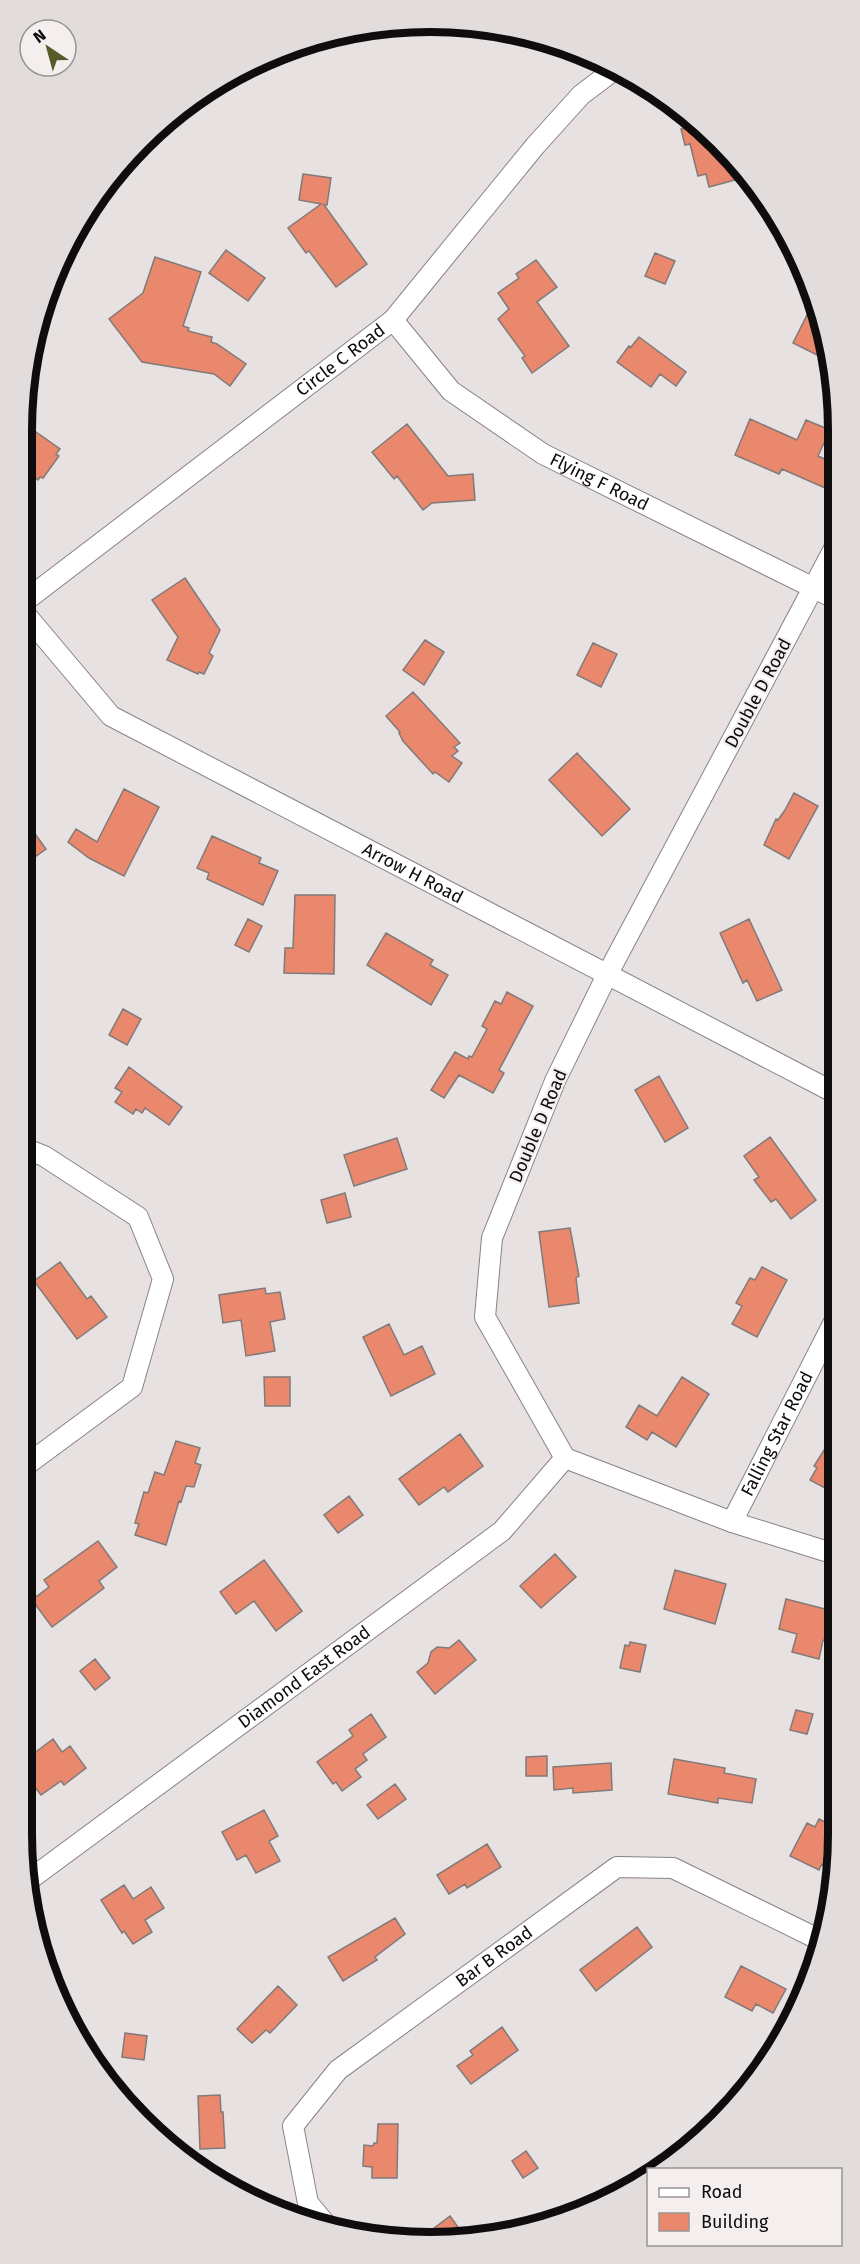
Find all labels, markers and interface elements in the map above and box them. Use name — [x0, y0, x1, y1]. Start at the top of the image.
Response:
north arrow — [18, 18, 78, 78]
text: N — [30, 25, 49, 47]
street label: Circle C Road — [292, 319, 389, 401]
street label: Flying F Road — [546, 448, 652, 516]
street label: Double D Road — [720, 634, 796, 752]
street label: Arrow H Road — [359, 838, 467, 908]
street label: Double D Road — [504, 1066, 572, 1186]
street label: Falling Star Road — [736, 1368, 818, 1500]
street label: Diamond East Road — [234, 1621, 375, 1733]
street label: Bar B Road — [451, 1921, 537, 1992]
legend — [647, 2168, 842, 2246]
text: Road — [701, 2181, 743, 2203]
text: Building — [701, 2211, 769, 2233]

